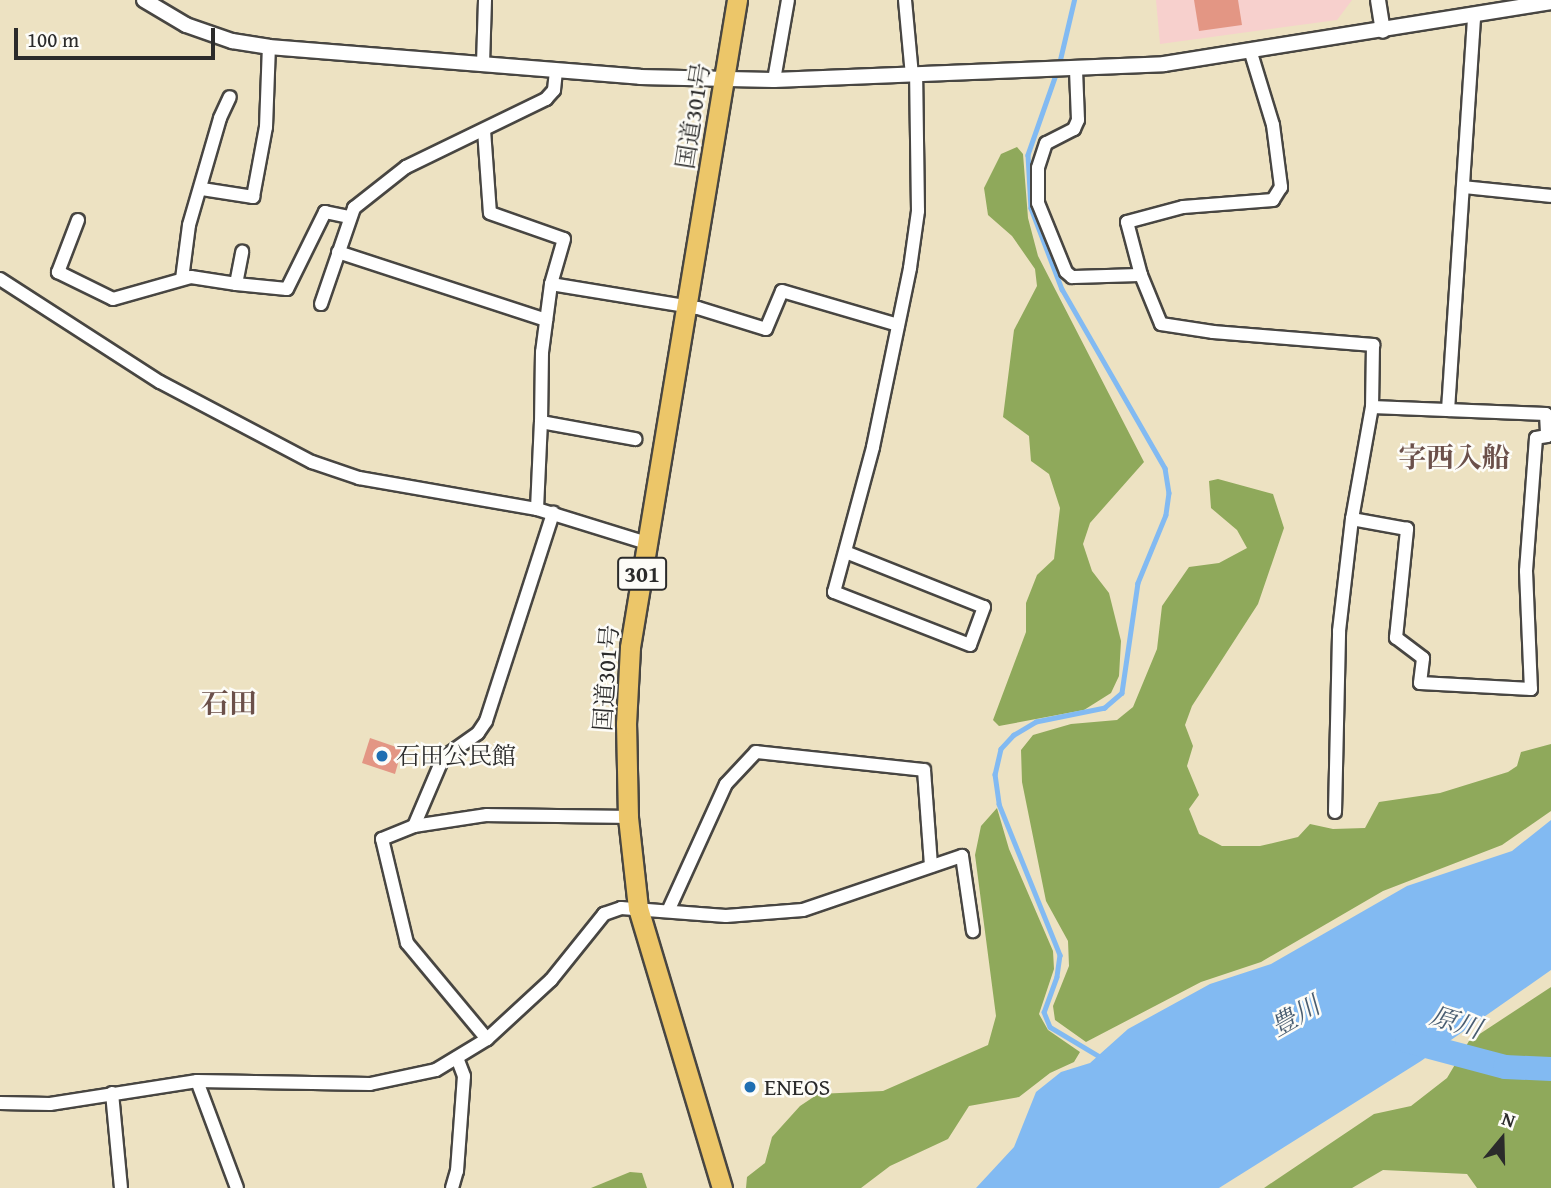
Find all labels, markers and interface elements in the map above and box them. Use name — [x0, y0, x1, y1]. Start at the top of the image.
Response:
scale bar — [18, 14, 219, 58]
text: 100 m — [27, 24, 79, 55]
street label: 国道301号 — [670, 61, 716, 171]
district label: 字西入船 — [1398, 440, 1510, 474]
road number: 301 — [616, 554, 668, 594]
street label: 国道301号 — [588, 624, 624, 732]
district label: 石田 — [201, 686, 257, 720]
place label: 石田公民館 — [396, 742, 516, 770]
marker: 石田公民館 — [374, 748, 390, 764]
water label: 豊川 — [1265, 989, 1325, 1043]
water label: 原川 — [1427, 999, 1485, 1045]
place label: ENEOS — [764, 1073, 830, 1101]
marker: ENEOS — [742, 1079, 758, 1095]
north arrow — [1467, 1104, 1537, 1174]
text: N — [1498, 1104, 1519, 1134]

